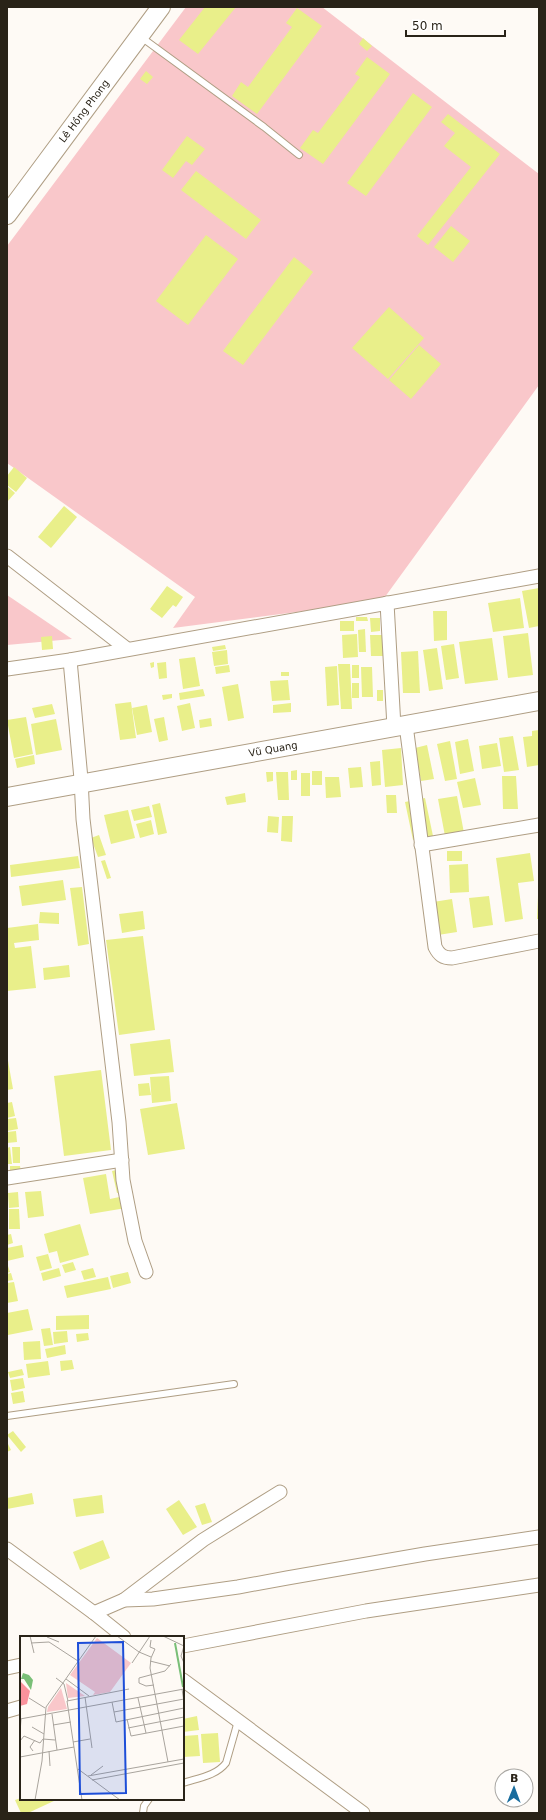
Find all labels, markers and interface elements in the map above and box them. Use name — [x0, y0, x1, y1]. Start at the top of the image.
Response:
scale bar — [406, 12, 505, 38]
text: 50 m — [412, 19, 443, 33]
street label: Lê Hồng Phong — [57, 78, 111, 144]
street label: Vũ Quang — [248, 739, 298, 759]
inset map — [20, 1636, 184, 1800]
north arrow — [494, 1768, 534, 1808]
text: B — [510, 1772, 518, 1785]

